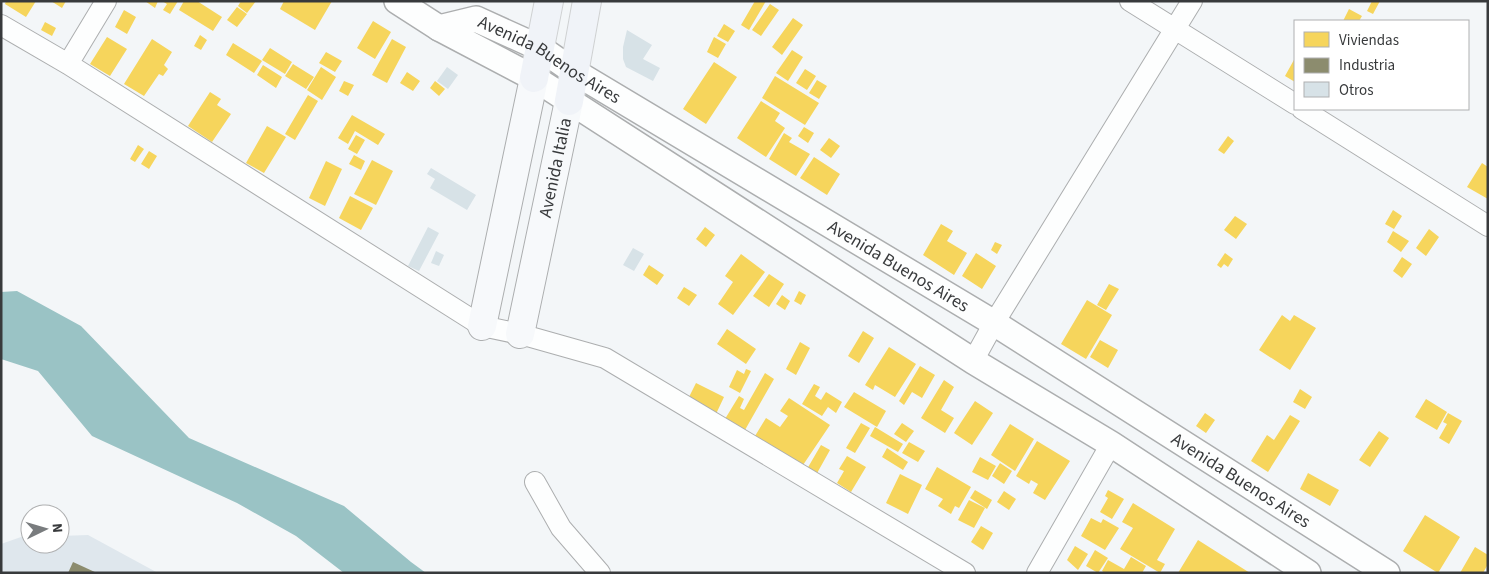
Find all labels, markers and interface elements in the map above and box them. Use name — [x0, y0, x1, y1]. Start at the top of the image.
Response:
street label: Avenida Buenos Aires — [474, 9, 626, 109]
legend — [1294, 20, 1469, 110]
text: Viviendas — [1339, 30, 1399, 51]
text: Industria — [1339, 55, 1395, 76]
text: Otros — [1339, 80, 1373, 101]
street label: Avenida Italia — [532, 115, 578, 220]
street label: Avenida Buenos Aires — [823, 214, 974, 318]
street label: Avenida Buenos Aires — [1166, 426, 1316, 534]
north arrow — [20, 504, 70, 554]
text: N — [47, 522, 67, 533]

